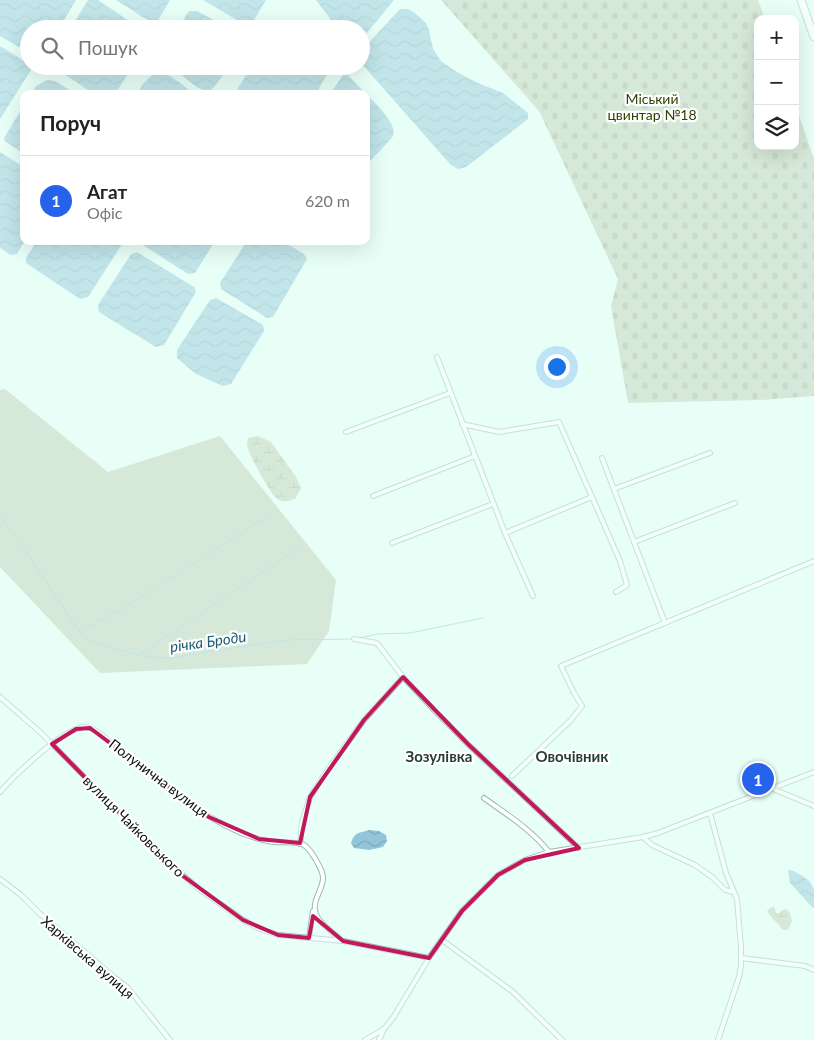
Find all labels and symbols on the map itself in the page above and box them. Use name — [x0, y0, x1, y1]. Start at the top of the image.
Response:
park label: Міський цвинтар №18 — [607, 90, 697, 123]
your location — [544, 354, 570, 380]
water label: річка Броди — [169, 627, 247, 655]
street label: Полунична вулиця — [106, 735, 212, 821]
district label: Зозулівка — [406, 747, 472, 765]
district label: Овочівник — [536, 747, 609, 765]
pin: 1 — [742, 760, 774, 798]
street label: вулиця Чайковського — [80, 772, 188, 880]
street label: Харківська вулиця — [38, 912, 138, 1002]

